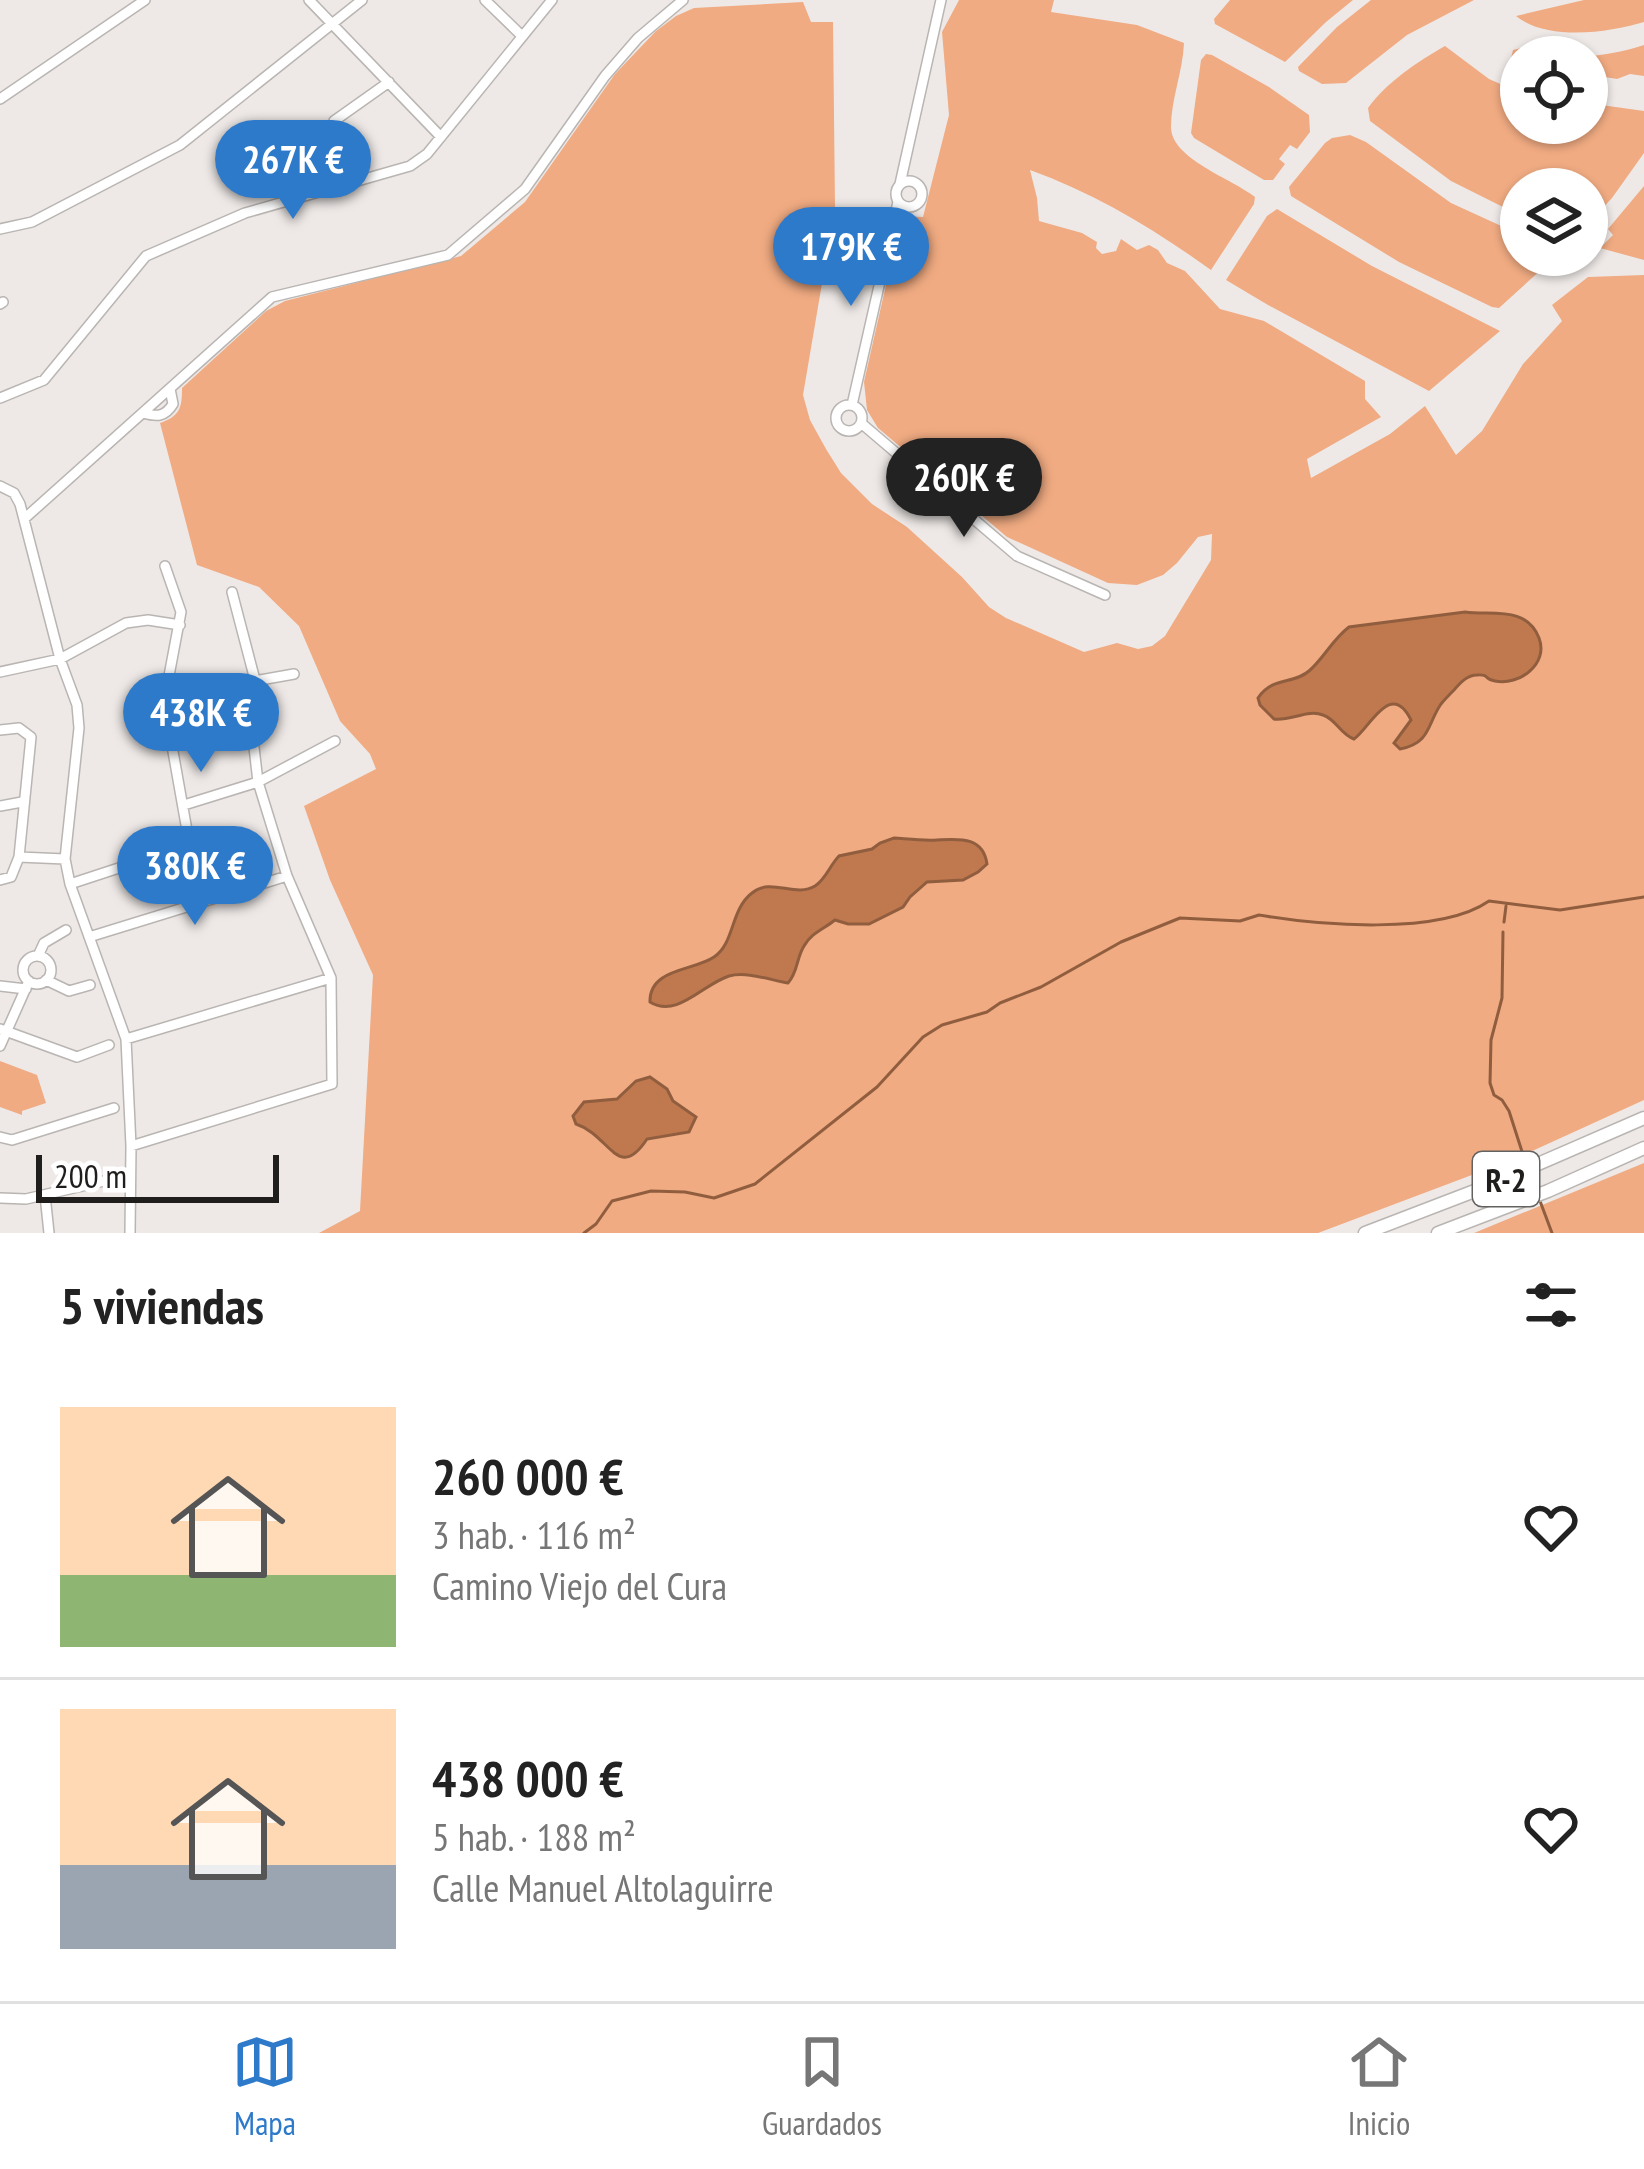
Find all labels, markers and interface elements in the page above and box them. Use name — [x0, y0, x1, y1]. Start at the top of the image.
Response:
map controls — [1500, 36, 1608, 276]
button: locate — [1500, 36, 1608, 144]
pin: 267K € — [195, 120, 391, 222]
text: 267K € — [242, 133, 344, 184]
button: layers — [1500, 168, 1608, 276]
pin: 179K € — [753, 207, 949, 309]
text: 179K € — [800, 220, 902, 271]
pin: 260K € — [866, 438, 1062, 540]
text: 260K € — [913, 451, 1015, 502]
pin: 438K € — [103, 673, 299, 775]
text: 438K € — [150, 686, 252, 737]
pin: 380K € — [97, 826, 293, 928]
text: 380K € — [144, 839, 246, 890]
scale bar — [36, 1149, 279, 1202]
road number: R-2 — [1473, 1152, 1539, 1206]
text: 200 m — [54, 1154, 127, 1197]
text: 5 viviendas — [60, 1272, 264, 1338]
icon: filters — [1518, 1272, 1584, 1338]
text: 260 000 € — [432, 1443, 624, 1509]
icon: home — [156, 1455, 300, 1599]
icon: heart — [1518, 1494, 1584, 1560]
text: 3 hab. · 116 m² — [432, 1509, 636, 1560]
text: Camino Viejo del Cura — [432, 1560, 727, 1611]
text: 438 000 € — [432, 1745, 624, 1811]
icon: home — [156, 1757, 300, 1901]
icon: heart — [1518, 1796, 1584, 1862]
text: 5 hab. · 188 m² — [432, 1811, 636, 1862]
text: Calle Manuel Altolaguirre — [432, 1862, 774, 1913]
tab: Mapa — [232, 2029, 298, 2144]
tab: Guardados — [762, 2029, 882, 2144]
tab: Inicio — [1346, 2029, 1412, 2144]

